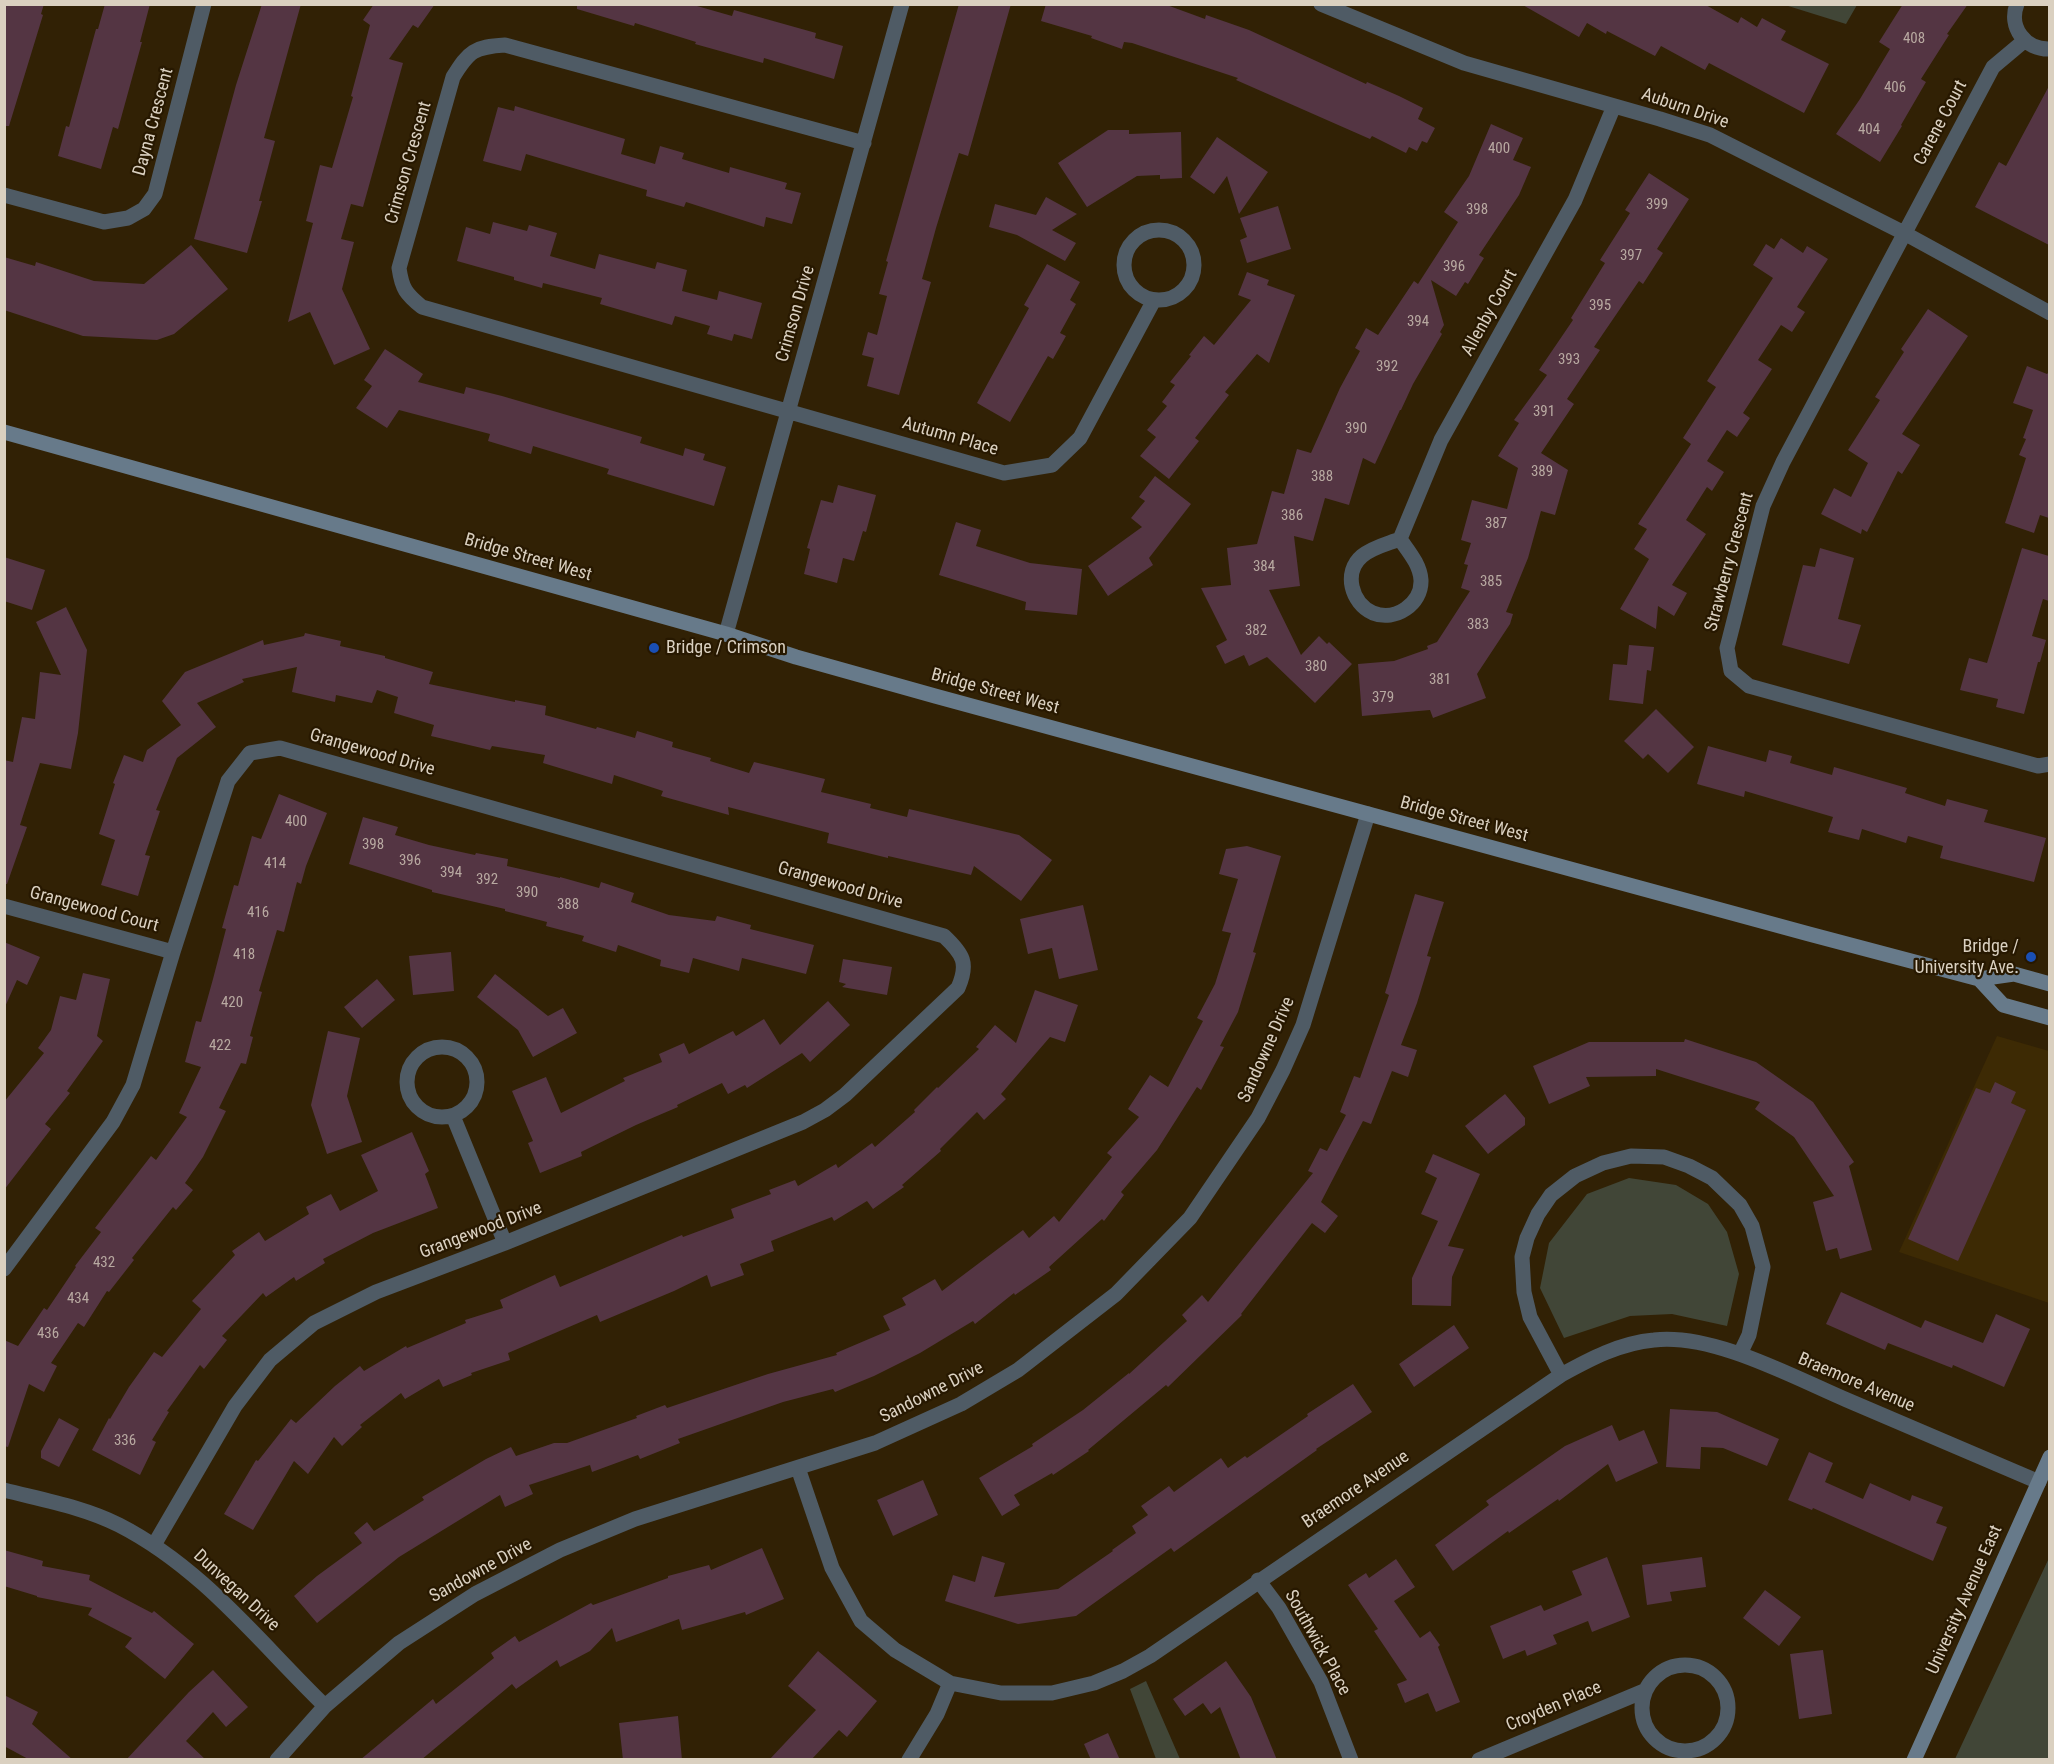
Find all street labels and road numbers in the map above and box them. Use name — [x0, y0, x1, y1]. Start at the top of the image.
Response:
street label: Dayna Crescent — [129, 66, 179, 178]
street label: Carene Court — [1910, 77, 1972, 169]
street label: Auburn Drive — [1639, 84, 1731, 134]
street label: Crimson Crescent — [381, 99, 437, 227]
street label: Crimson Drive — [772, 263, 820, 365]
street label: Allenby Court — [1457, 266, 1523, 360]
street label: Autumn Place — [899, 413, 1001, 461]
street label: Strawberry Crescent — [1701, 490, 1759, 634]
street label: Bridge Street West — [462, 529, 594, 587]
street label: Bridge Street West — [929, 665, 1061, 719]
street label: Grangewood Drive — [307, 725, 437, 781]
street label: Bridge Street West — [1398, 793, 1530, 847]
street label: Grangewood Drive — [775, 858, 905, 914]
street label: Grangewood Court — [27, 882, 161, 938]
street label: Sandowne Drive — [1234, 994, 1300, 1106]
street label: Grangewood Drive — [417, 1198, 545, 1264]
street label: Braemore Avenue — [1795, 1349, 1917, 1417]
street label: Sandowne Drive — [877, 1358, 987, 1428]
street label: Braemore Avenue — [1298, 1446, 1414, 1534]
street label: University Avenue East — [1922, 1522, 2008, 1678]
street label: Sandowne Drive — [426, 1534, 536, 1608]
street label: Dunvegan Drive — [188, 1546, 284, 1636]
street label: Southwick Place — [1279, 1587, 1355, 1699]
street label: Croyden Place — [1503, 1677, 1605, 1737]

